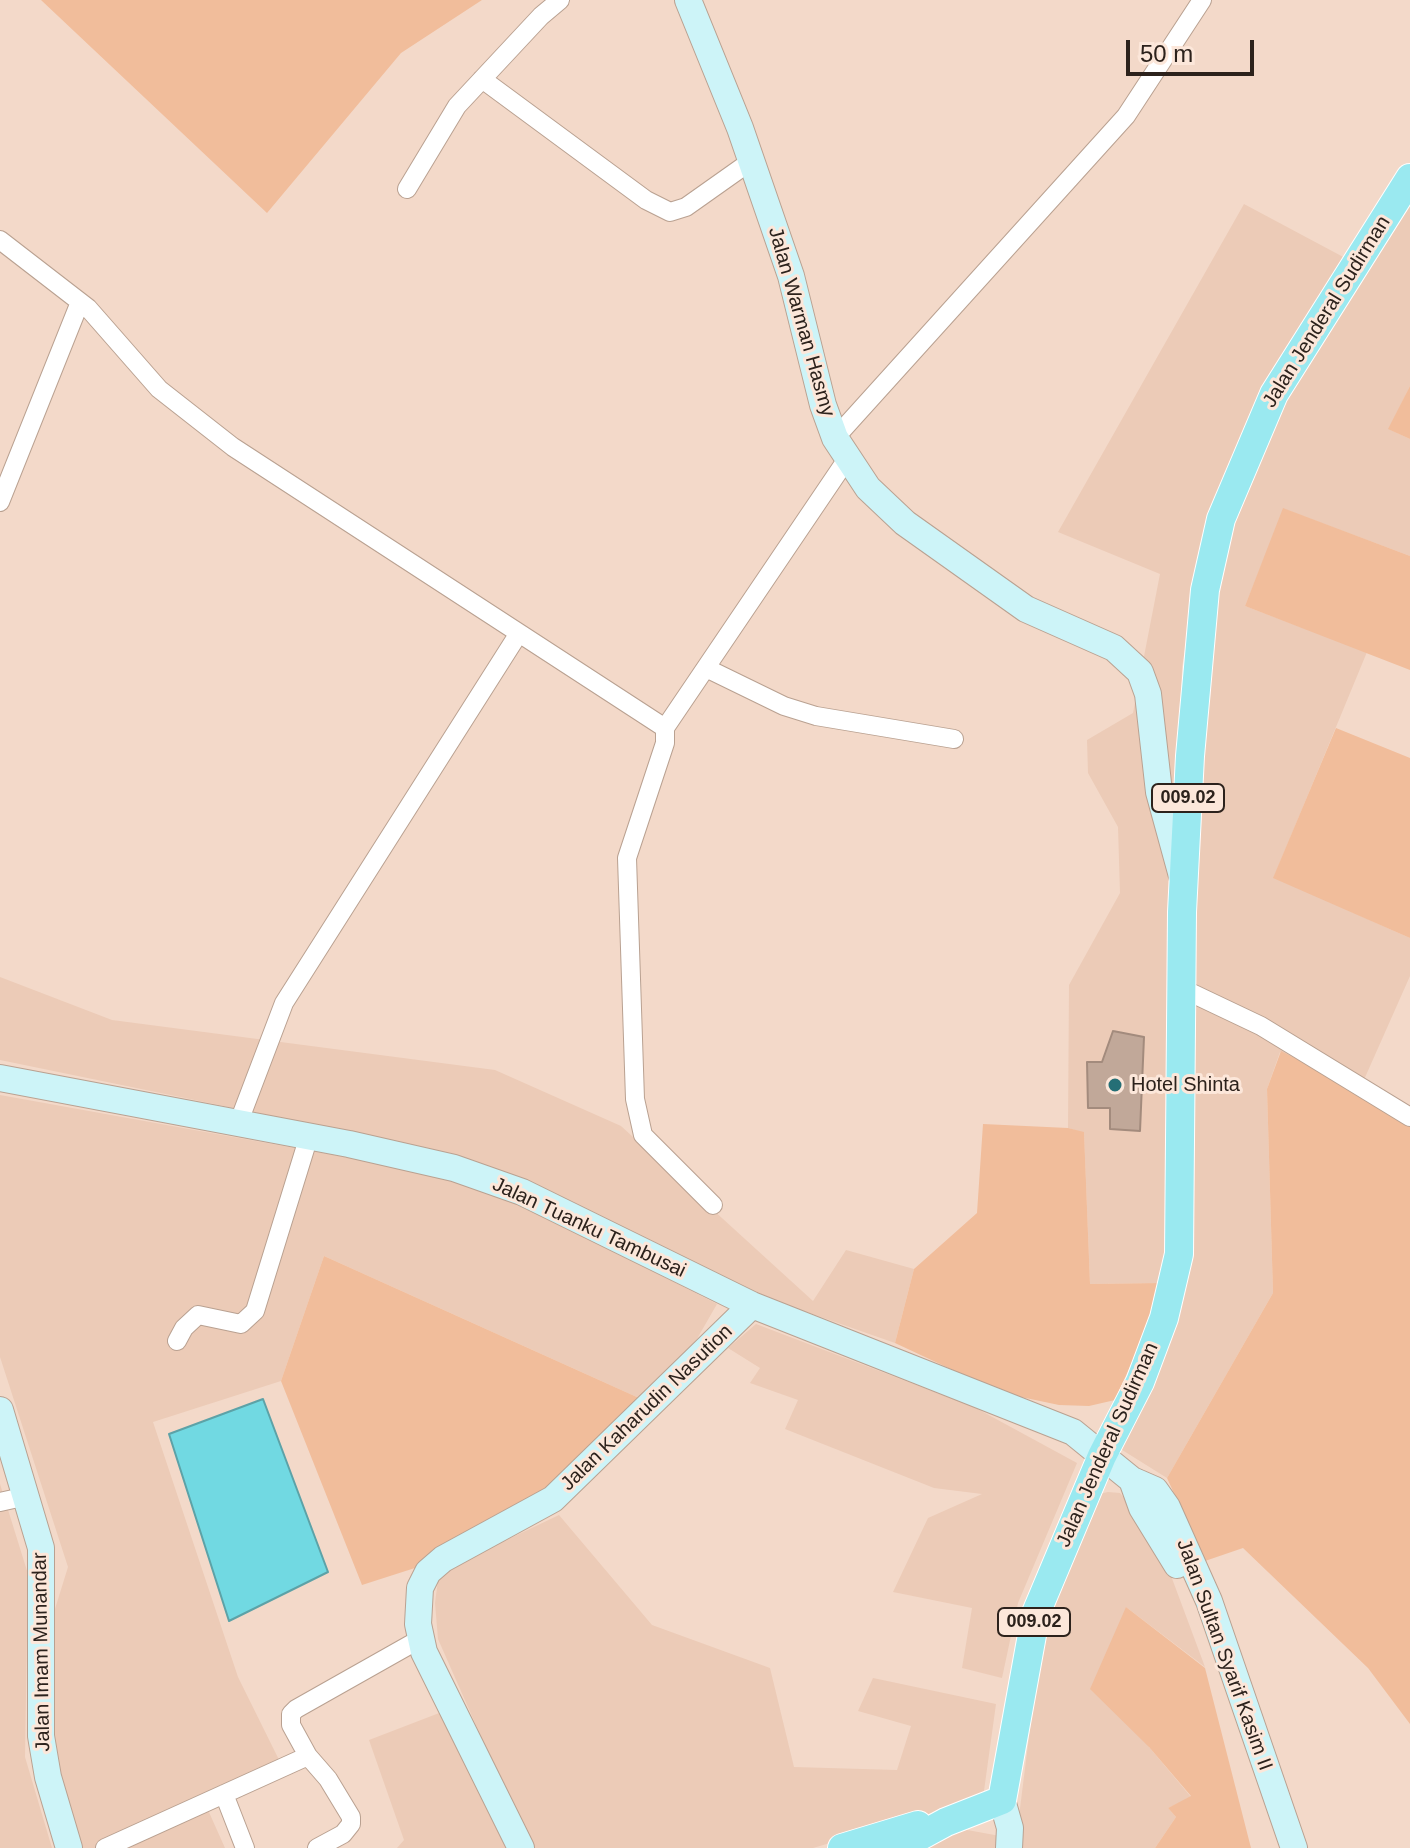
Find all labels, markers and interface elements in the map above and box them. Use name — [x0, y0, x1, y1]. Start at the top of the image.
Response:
scale bar — [1130, 24, 1258, 74]
text: 50 m — [1140, 40, 1193, 67]
street label: Jalan Jenderal Sudirman — [1258, 212, 1396, 412]
street label: Jalan Warman Hasmy — [762, 224, 840, 420]
road number: 009.02 — [1152, 784, 1224, 812]
place label: Hotel Shinta — [1131, 1073, 1240, 1097]
marker: Hotel Shinta — [1106, 1076, 1124, 1094]
street label: Jalan Tuanku Tambusai — [489, 1173, 689, 1283]
street label: Jalan Kaharudin Nasution — [556, 1320, 738, 1496]
street label: Jalan Jenderal Sudirman — [1052, 1339, 1164, 1551]
street label: Jalan Sultan Syarif Kasim II — [1171, 1536, 1277, 1774]
street label: Jalan Imam Munandar — [28, 1552, 56, 1752]
road number: 009.02 — [998, 1608, 1070, 1636]

